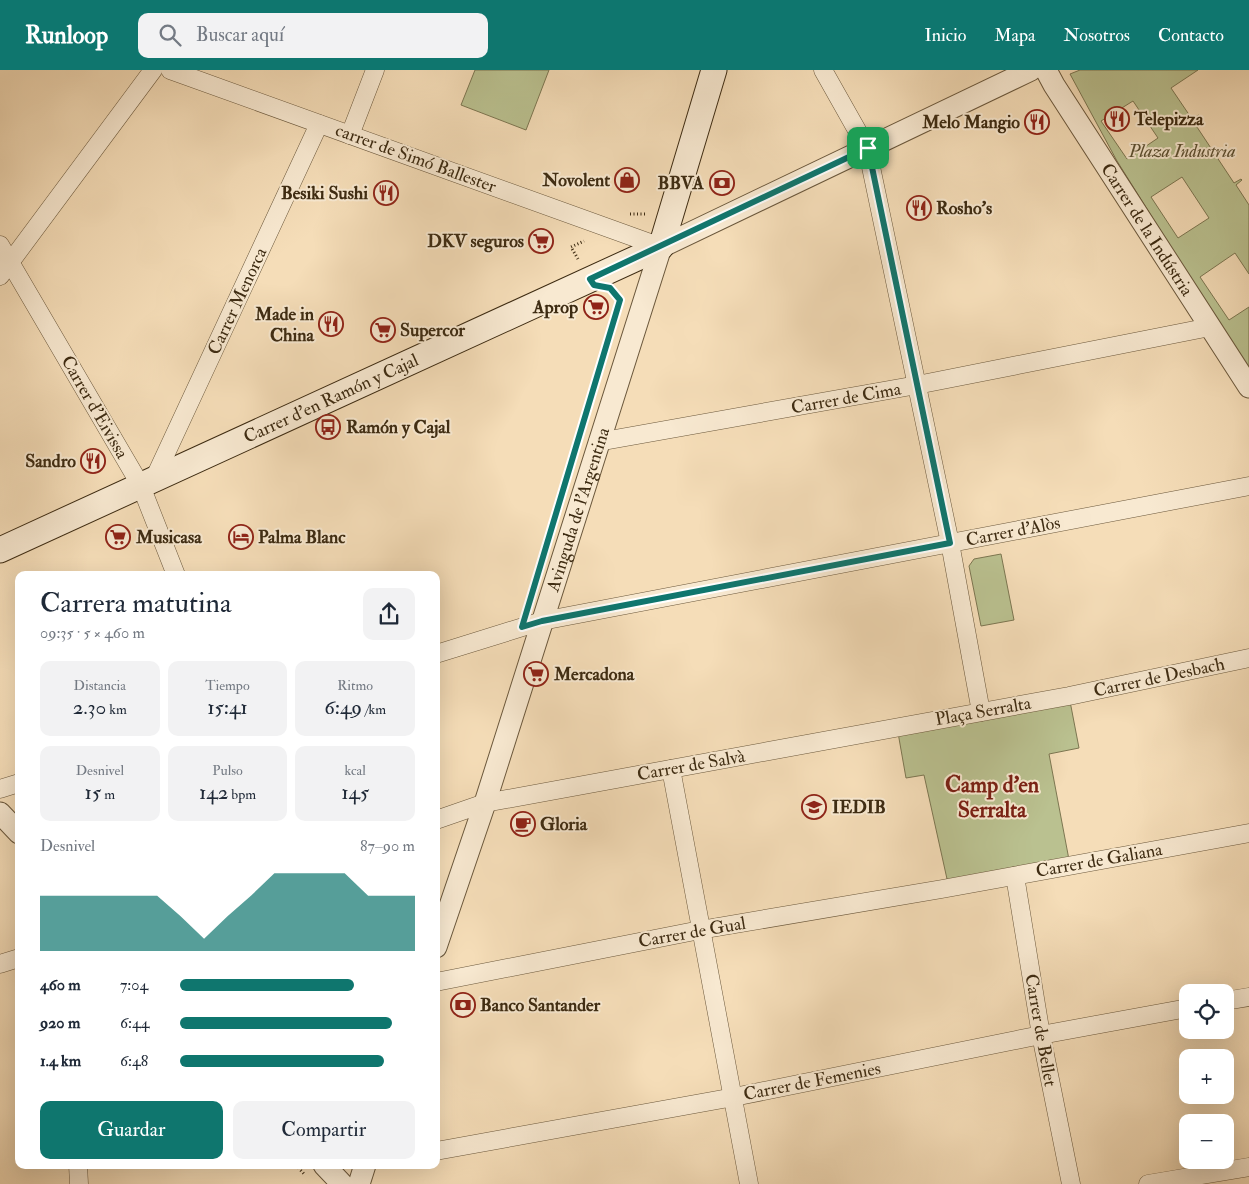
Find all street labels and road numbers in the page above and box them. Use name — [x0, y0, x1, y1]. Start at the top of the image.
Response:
street label: carrer de Simó Ballester — [332, 119, 500, 198]
street label: Carrer de la Indústria — [1096, 159, 1199, 301]
street label: Carrer Menorca — [203, 243, 273, 359]
street label: Carrer d'en Ramón y Cajal — [239, 350, 421, 446]
street label: Carrer d'Eivissa — [56, 352, 134, 463]
street label: Carrer de Cima — [789, 377, 903, 419]
street label: Avinguda de l'Argentina — [541, 424, 615, 596]
street label: Carrer d'Alòs — [964, 511, 1062, 552]
street label: Carrer de Desbach — [1091, 652, 1227, 703]
street label: Plaça Serralta — [933, 692, 1033, 731]
street label: Carrer de Salvà — [635, 745, 747, 786]
street label: Carrer de Galiana — [1034, 838, 1165, 883]
street label: Carrer de Gual — [637, 912, 748, 953]
street label: Carrer de Bellet — [1019, 972, 1062, 1088]
street label: Carrer de Femenies — [741, 1057, 883, 1106]

